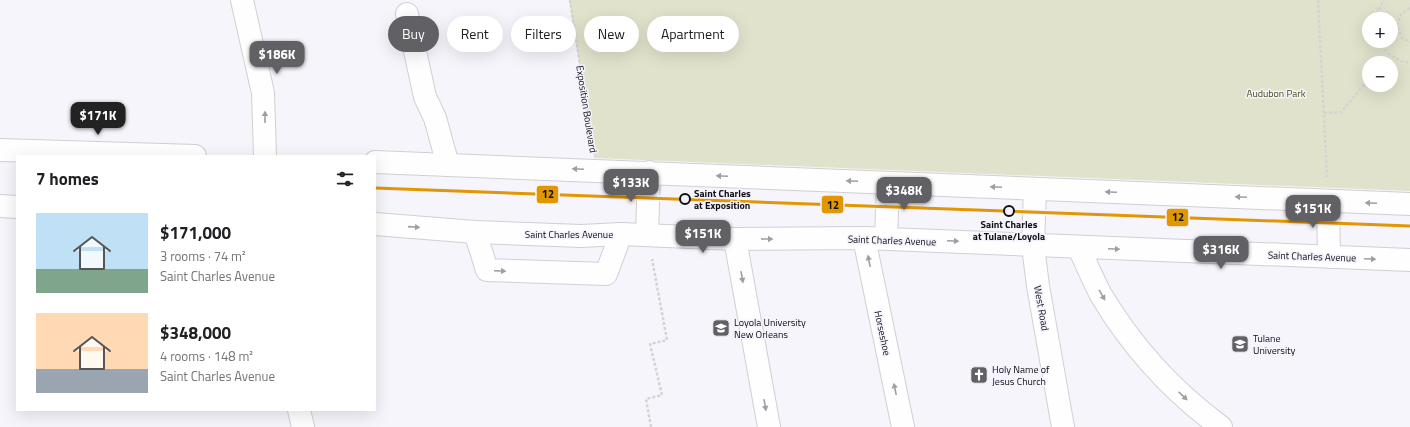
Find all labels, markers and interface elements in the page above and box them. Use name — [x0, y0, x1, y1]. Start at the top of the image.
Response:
map controls — [1362, 12, 1398, 92]
button: + — [1362, 12, 1398, 48]
chip: Buy — [388, 16, 439, 52]
chip: Rent — [447, 16, 503, 52]
chip: Filters — [511, 16, 576, 52]
chip: New — [584, 16, 639, 52]
chip: Apartment — [647, 16, 739, 52]
pin: $186K — [249, 41, 305, 75]
text: $186K — [259, 44, 295, 64]
button: − — [1362, 56, 1398, 92]
street label: Exposition Boulevard — [572, 64, 601, 154]
park label: Audubon Park — [1246, 86, 1306, 101]
pin: $171K — [70, 102, 126, 136]
text: $171K — [80, 105, 116, 125]
one-way arrow — [262, 110, 268, 123]
text: 7 homes — [36, 166, 99, 192]
one-way arrow — [572, 166, 584, 173]
icon: filters — [334, 168, 356, 190]
pin: $133K — [603, 169, 659, 203]
text: $133K — [613, 172, 649, 192]
one-way arrow — [716, 172, 728, 179]
pin: $348K — [876, 177, 932, 211]
one-way arrow — [845, 178, 858, 184]
text: $348K — [886, 180, 922, 200]
one-way arrow — [989, 184, 1002, 190]
line badge: 12 — [536, 185, 559, 204]
text: 12 — [542, 186, 554, 202]
place label: Saint Charles at Exposition — [694, 186, 751, 213]
one-way arrow — [1104, 189, 1117, 195]
marker: Saint Charles at Exposition — [679, 193, 691, 205]
one-way arrow — [1235, 194, 1247, 201]
line badge: 12 — [821, 195, 844, 214]
pin: $151K — [1285, 195, 1341, 229]
text: 12 — [827, 197, 839, 213]
text: $151K — [1295, 198, 1331, 218]
one-way arrow — [1365, 199, 1377, 206]
marker: Saint Charles at Tulane/Loyola — [1003, 205, 1015, 217]
line badge: 12 — [1166, 208, 1189, 227]
text: 12 — [1172, 209, 1184, 225]
place label: Saint Charles at Tulane/Loyola — [973, 217, 1045, 244]
text: $171,000 — [160, 220, 231, 246]
pin: $151K — [675, 220, 731, 254]
text: $151K — [685, 223, 721, 243]
one-way arrow — [408, 224, 420, 230]
street label: Saint Charles Avenue — [525, 227, 613, 242]
icon: home — [68, 229, 116, 277]
street label: Saint Charles Avenue — [848, 231, 936, 250]
one-way arrow — [761, 236, 774, 242]
pin: $316K — [1193, 236, 1249, 270]
one-way arrow — [947, 238, 959, 245]
text: $316K — [1203, 239, 1239, 259]
text: 3 rooms · 74 m² — [160, 246, 246, 266]
one-way arrow — [1108, 246, 1121, 252]
street label: Saint Charles Avenue — [1268, 247, 1356, 266]
one-way arrow — [865, 255, 871, 268]
one-way arrow — [1364, 255, 1376, 262]
text: Saint Charles Avenue — [160, 266, 275, 286]
one-way arrow — [494, 267, 506, 274]
one-way arrow — [739, 271, 745, 283]
street label: West Road — [1030, 284, 1053, 332]
one-way arrow — [1099, 289, 1106, 301]
street label: Horseshoe — [870, 309, 895, 357]
place label: Loyola University New Orleans — [734, 315, 806, 342]
school or university icon: Loyola University New Orleans — [711, 318, 731, 338]
text: $348,000 — [160, 320, 231, 346]
icon: home — [68, 329, 116, 377]
place label: Tulane University — [1253, 331, 1296, 358]
school or university icon: Tulane University — [1230, 334, 1250, 354]
text: 4 rooms · 148 m² — [160, 346, 253, 366]
place label: Holy Name of Jesus Church — [992, 362, 1050, 389]
church icon: Holy Name of Jesus Church — [969, 365, 989, 385]
text: Saint Charles Avenue — [160, 366, 275, 386]
one-way arrow — [891, 383, 897, 395]
one-way arrow — [1178, 391, 1188, 401]
one-way arrow — [763, 399, 769, 411]

